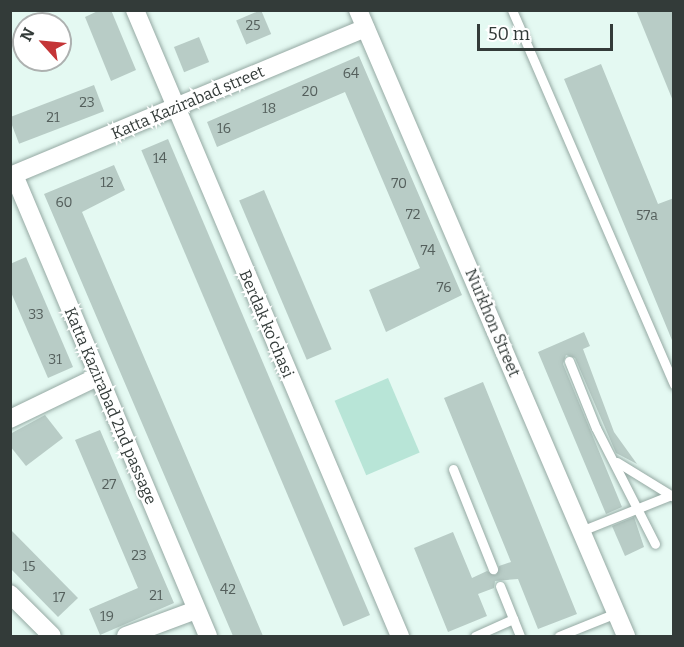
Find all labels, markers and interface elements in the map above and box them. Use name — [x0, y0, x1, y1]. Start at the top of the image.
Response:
north arrow — [12, 12, 72, 72]
scale bar — [480, 12, 616, 50]
house number: 25 — [245, 18, 261, 34]
text: 50 m — [488, 23, 530, 45]
text: N — [16, 25, 39, 44]
street label: Katta Kazirabad street — [109, 62, 267, 144]
house number: 64 — [343, 66, 359, 82]
house number: 20 — [302, 84, 318, 100]
house number: 23 — [79, 95, 95, 111]
house number: 18 — [262, 101, 276, 117]
house number: 21 — [46, 110, 60, 126]
house number: 16 — [217, 121, 231, 137]
house number: 14 — [153, 151, 167, 167]
house number: 12 — [100, 175, 114, 191]
house number: 70 — [391, 176, 407, 192]
house number: 60 — [55, 195, 73, 211]
house number: 72 — [406, 207, 420, 223]
house number: 57а — [636, 208, 658, 224]
house number: 74 — [420, 243, 436, 259]
street label: Nurkhon Street — [461, 266, 523, 380]
street label: Berdak ko'chasi — [235, 267, 297, 381]
house number: 76 — [436, 280, 452, 296]
street label: Katta Kazirabad 2nd passage — [60, 305, 160, 507]
house number: 33 — [28, 307, 44, 323]
house number: 31 — [48, 352, 62, 368]
house number: 27 — [102, 477, 116, 493]
house number: 23 — [131, 548, 147, 564]
house number: 15 — [22, 559, 36, 575]
house number: 42 — [220, 582, 236, 598]
house number: 21 — [149, 588, 163, 604]
house number: 17 — [53, 590, 65, 606]
house number: 19 — [100, 609, 114, 625]

